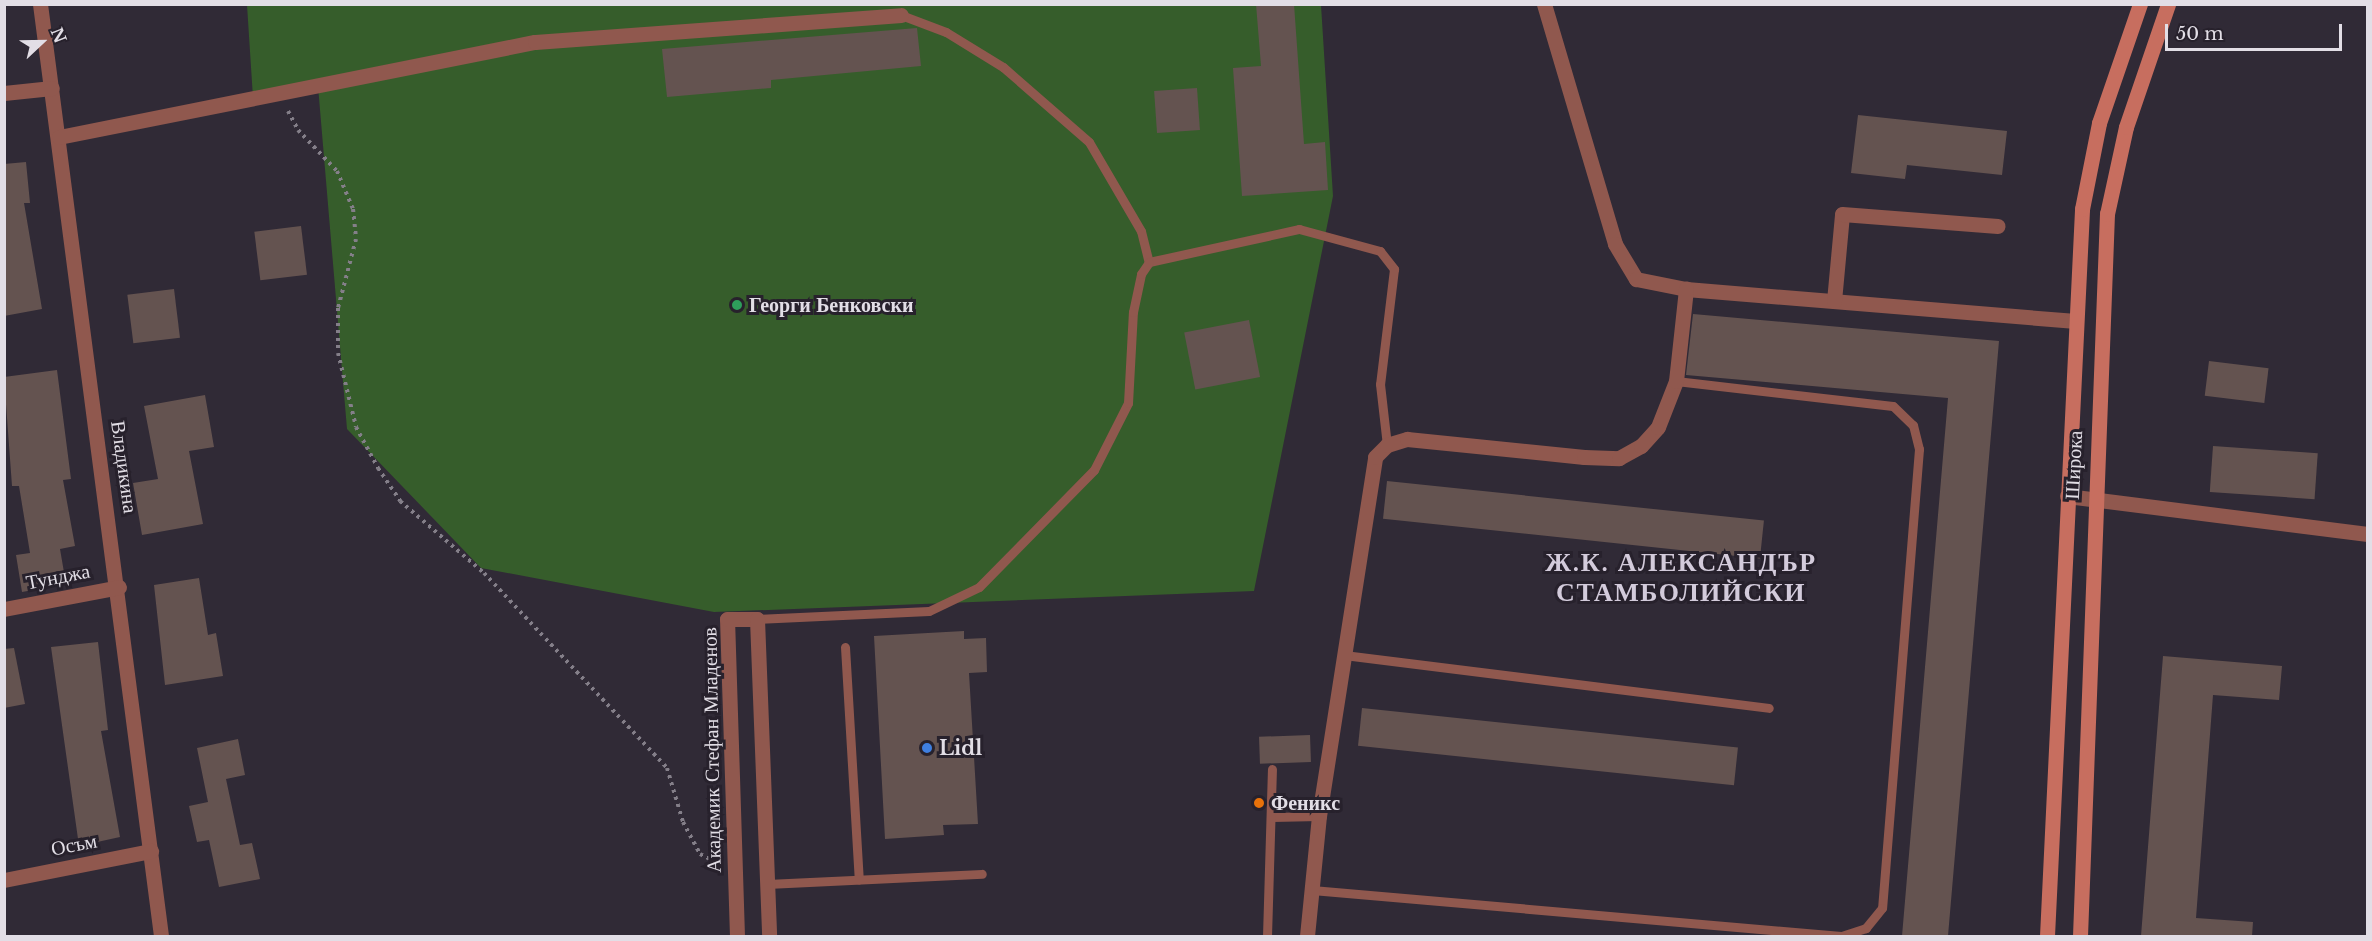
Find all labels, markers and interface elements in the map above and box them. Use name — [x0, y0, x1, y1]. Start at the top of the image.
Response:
north arrow — [12, 12, 72, 72]
scale bar — [2168, 12, 2345, 50]
text: 50 m — [2176, 23, 2224, 45]
text: N — [47, 25, 71, 46]
place label: Георги Бенковски — [749, 293, 913, 317]
marker: Георги Бенковски — [730, 298, 744, 312]
street label: Владикина — [106, 419, 142, 515]
street label: Широка — [2060, 430, 2088, 500]
district label: Ж.К. АЛЕКСАНДЪР СТАМБОЛИЙСКИ — [1545, 547, 1817, 608]
street label: Тунджа — [24, 559, 92, 595]
street label: Академик Стефан Младенов — [698, 627, 726, 873]
place label: Lidl — [939, 736, 982, 760]
marker: Lidl — [920, 741, 934, 755]
place label: Феникс — [1271, 791, 1340, 815]
marker: Феникс — [1252, 796, 1266, 810]
street label: Осъм — [49, 829, 99, 861]

